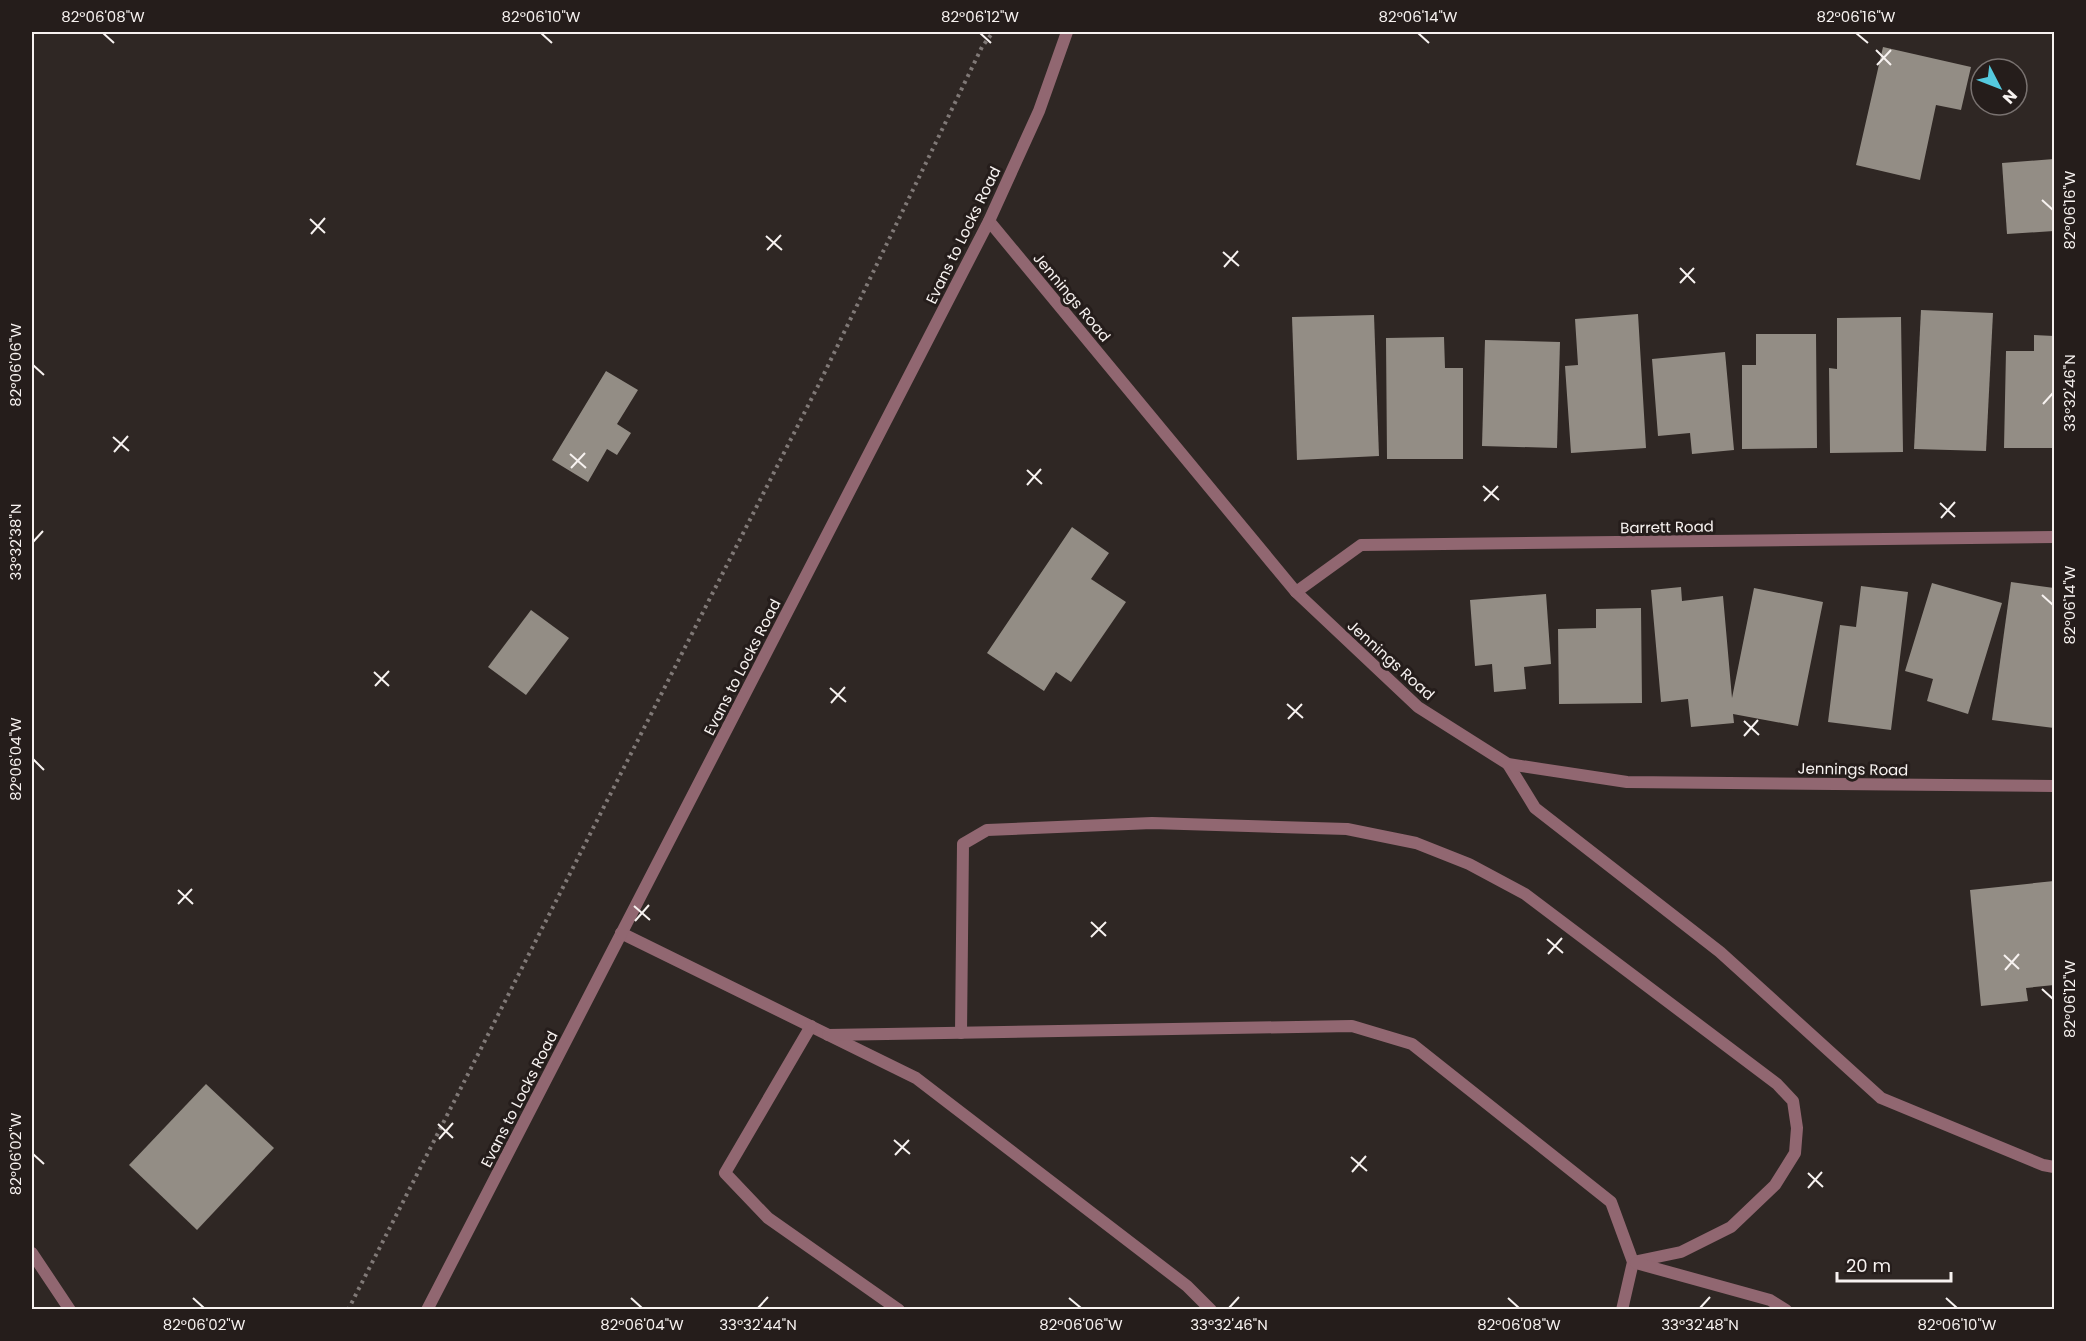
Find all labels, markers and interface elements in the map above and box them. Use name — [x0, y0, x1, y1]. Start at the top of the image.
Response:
text: 82°06'08"W — [61, 6, 145, 27]
text: 82°06'10"W — [502, 6, 581, 27]
text: 82°06'12"W — [941, 6, 1019, 27]
text: 82°06'14"W — [1379, 6, 1458, 27]
text: 82°06'16"W — [1817, 6, 1896, 27]
north arrow — [1969, 57, 2029, 117]
text: N — [1997, 85, 2022, 109]
street label: Evans to Locks Road — [921, 163, 1005, 307]
text: 82°06'16"W — [2059, 170, 2080, 249]
street label: Jennings Road — [1028, 248, 1116, 346]
text: 82°06'06"W — [5, 323, 26, 407]
text: 33°32'46"N — [2059, 354, 2080, 432]
text: 33°32'38"N — [5, 504, 26, 580]
street label: Barrett Road — [1620, 516, 1714, 538]
text: 82°06'14"W — [2059, 565, 2080, 644]
street label: Evans to Locks Road — [698, 595, 786, 739]
street label: Jennings Road — [1343, 615, 1439, 705]
text: 82°06'04"W — [5, 717, 26, 801]
street label: Jennings Road — [1797, 758, 1909, 780]
text: 82°06'12"W — [2059, 960, 2080, 1038]
street label: Evans to Locks Road — [475, 1027, 563, 1171]
text: 82°06'02"W — [5, 1112, 26, 1195]
scale bar — [1837, 1245, 1951, 1283]
text: 20 m — [1846, 1253, 1891, 1278]
text: 82°06'02"W — [163, 1314, 246, 1335]
text: 82°06'04"W — [600, 1314, 684, 1335]
text: 33°32'44"N — [719, 1314, 797, 1335]
text: 82°06'06"W — [1039, 1314, 1123, 1335]
text: 33°32'46"N — [1190, 1314, 1268, 1335]
text: 82°06'08"W — [1477, 1314, 1561, 1335]
text: 33°32'48"N — [1661, 1314, 1739, 1335]
text: 82°06'10"W — [1918, 1314, 1997, 1335]

